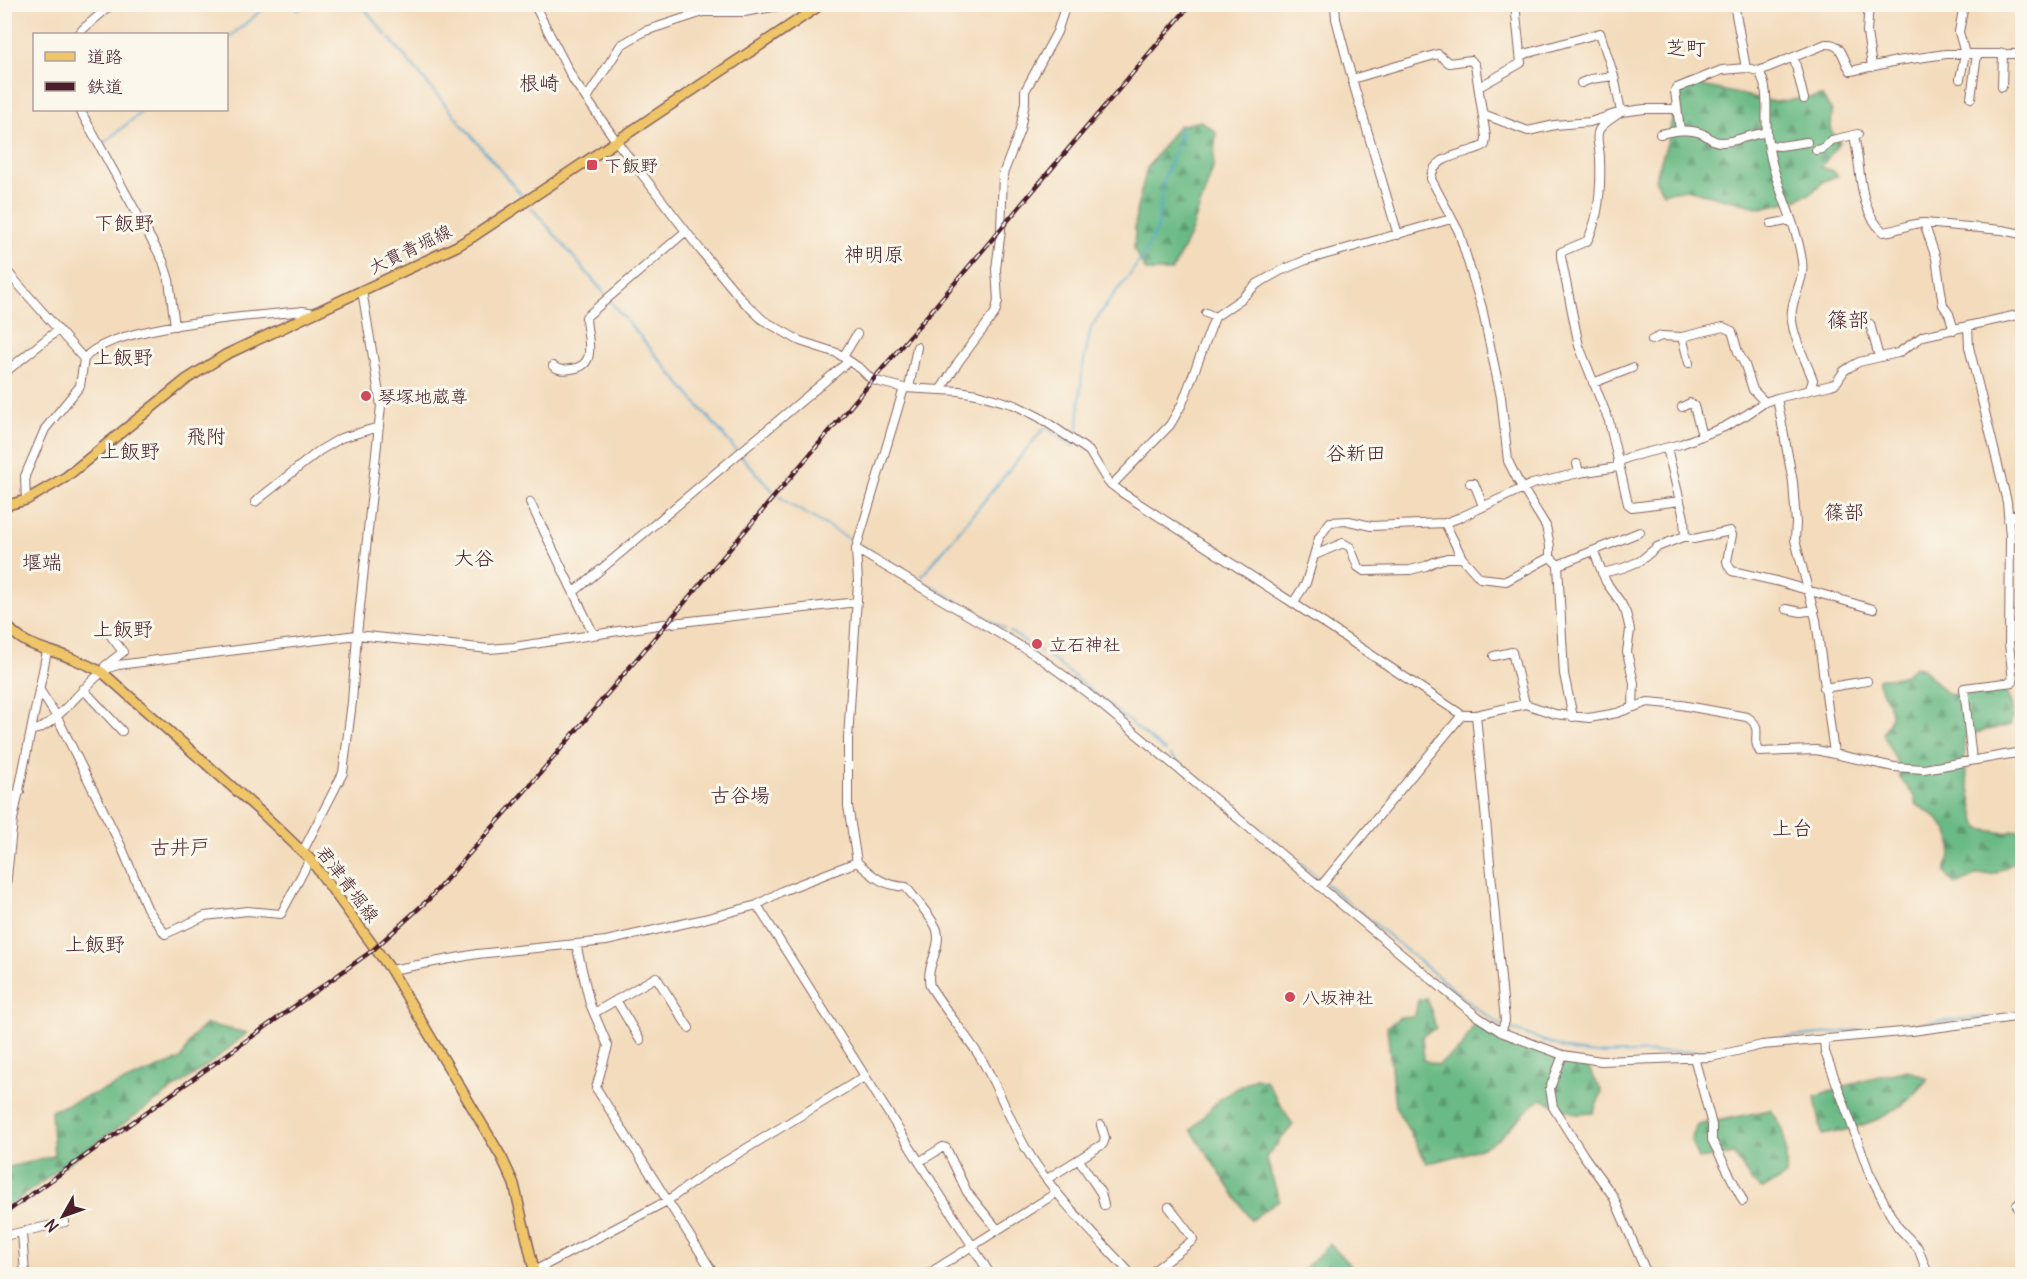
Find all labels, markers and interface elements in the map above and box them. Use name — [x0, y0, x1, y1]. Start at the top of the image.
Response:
legend — [33, 33, 228, 111]
district label: 芝町 — [1666, 35, 1706, 60]
text: 道路 — [87, 45, 123, 68]
district label: 根崎 — [519, 70, 559, 95]
text: 鉄道 — [87, 75, 123, 98]
place label: 下飯野 — [604, 154, 658, 177]
marker: 下飯野 — [585, 158, 599, 172]
district label: 下飯野 — [94, 210, 154, 235]
street label: 大貫青堀線 — [365, 219, 455, 279]
district label: 神明原 — [844, 241, 904, 266]
district label: 篠部 — [1827, 306, 1869, 333]
district label: 上飯野 — [93, 344, 153, 369]
place label: 琴塚地蔵尊 — [378, 385, 468, 408]
marker: 琴塚地蔵尊 — [359, 389, 373, 403]
district label: 飛附 — [186, 423, 226, 448]
district label: 上飯野 — [100, 438, 160, 463]
district label: 谷新田 — [1326, 440, 1386, 465]
district label: 篠部 — [1824, 499, 1864, 524]
district label: 大谷 — [454, 545, 494, 570]
district label: 堰端 — [22, 549, 62, 574]
district label: 上飯野 — [93, 616, 153, 641]
place label: 立石神社 — [1049, 633, 1121, 656]
marker: 立石神社 — [1030, 637, 1044, 651]
district label: 古谷場 — [710, 782, 770, 807]
district label: 上台 — [1772, 815, 1812, 840]
district label: 古井戸 — [150, 834, 210, 859]
street label: 君津青堀線 — [312, 841, 384, 927]
district label: 上飯野 — [65, 931, 125, 956]
place label: 八坂神社 — [1302, 986, 1374, 1009]
marker: 八坂神社 — [1283, 990, 1297, 1004]
north arrow — [33, 1186, 93, 1246]
text: N — [40, 1215, 63, 1236]

